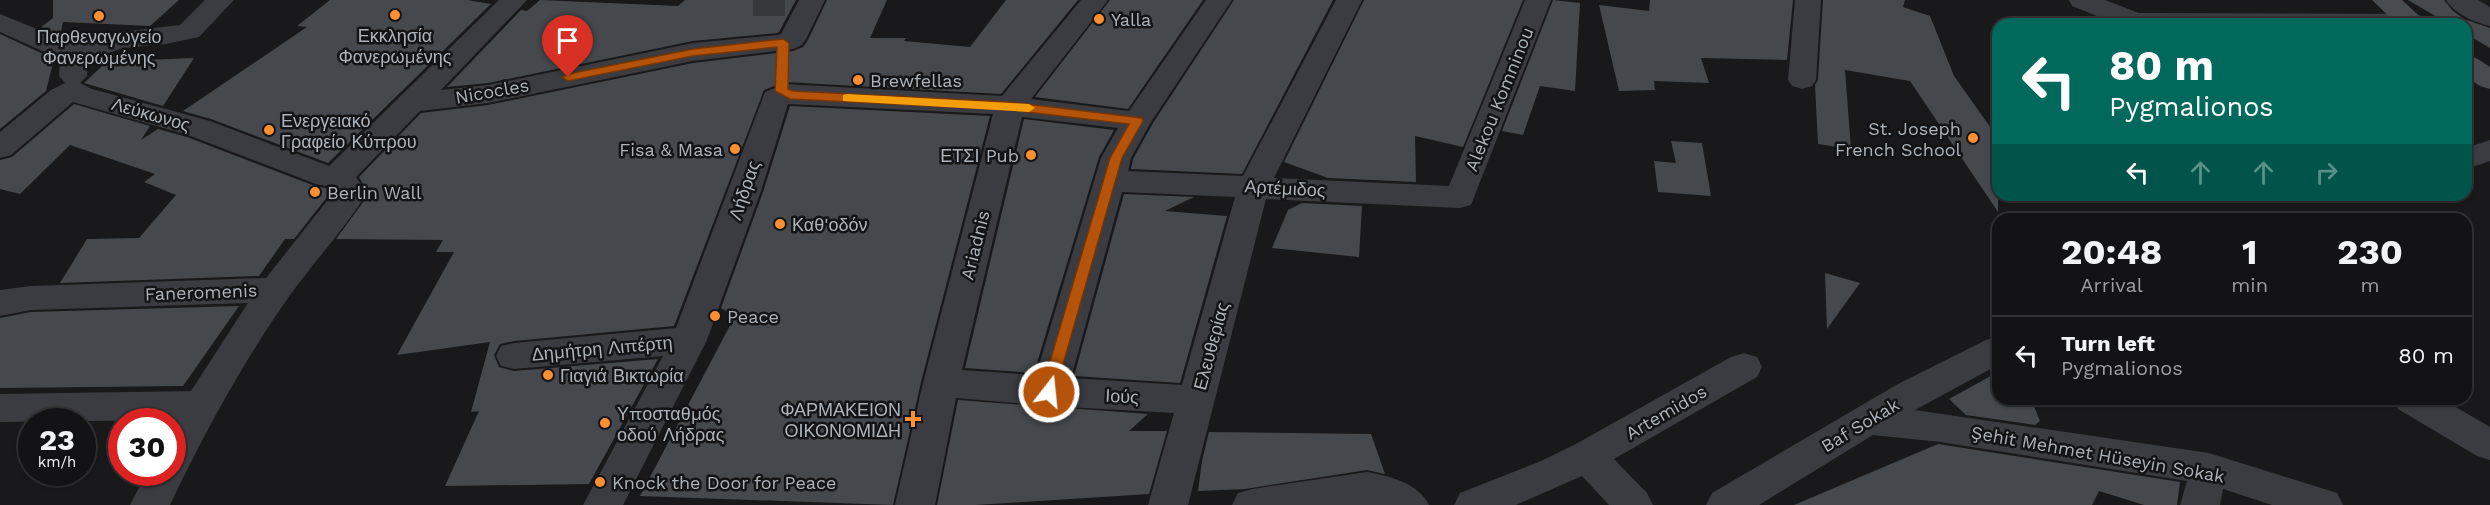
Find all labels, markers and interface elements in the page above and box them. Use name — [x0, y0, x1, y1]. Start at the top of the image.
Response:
marker: Εκκλησία Φανερωμένης — [388, 8, 402, 22]
marker: Παρθεναγωγείο Φανερωμένης — [92, 9, 106, 23]
place label: Yalla — [1111, 9, 1151, 30]
marker: Yalla — [1092, 12, 1106, 26]
pin — [542, 15, 593, 77]
icon: arrive — [551, 24, 584, 57]
street label: Alekou Komninou — [1460, 24, 1538, 174]
place label: Εκκλησία Φανερωμένης — [339, 25, 452, 67]
place label: Παρθεναγωγείο Φανερωμένης — [36, 26, 162, 68]
text: 80 m — [2109, 41, 2214, 90]
icon: left — [2010, 42, 2088, 120]
place label: Brewfellas — [870, 70, 962, 91]
marker: Brewfellas — [851, 73, 865, 87]
street label: Nicocles — [454, 74, 530, 108]
text: Pygmalionos — [2109, 91, 2274, 123]
street label: Λεύκωνος — [109, 93, 193, 135]
place label: Ενεργειακό Γραφείο Κύπρου — [281, 110, 417, 152]
place label: St. Joseph French School — [1835, 118, 1961, 160]
marker: Ενεργειακό Γραφείο Κύπρου — [262, 123, 276, 137]
marker: St. Joseph French School — [1966, 131, 1980, 145]
place label: Fisa & Masa — [619, 139, 723, 160]
marker: Fisa & Masa — [728, 142, 742, 156]
place label: ΕΤΣΙ Pub — [940, 145, 1019, 166]
marker: ΕΤΣΙ Pub — [1024, 148, 1038, 162]
icon: left — [2121, 156, 2154, 189]
icon: ahead — [2184, 156, 2217, 189]
icon: ahead — [2247, 156, 2280, 189]
icon: right — [2310, 156, 2343, 189]
street label: Λήδρας — [724, 157, 764, 222]
street label: Αρτέμιδος — [1244, 175, 1326, 201]
place label: Berlin Wall — [327, 182, 422, 203]
marker: Berlin Wall — [308, 185, 322, 199]
street label: Ariadnis — [956, 208, 994, 282]
place label: Καθ'οδόν — [792, 214, 867, 235]
marker: Καθ'οδόν — [773, 217, 787, 231]
text: 20:48 — [2061, 231, 2162, 273]
text: 1 — [2242, 231, 2257, 273]
text: 230 — [2337, 231, 2403, 273]
text: Arrival — [2080, 273, 2143, 297]
text: min — [2231, 273, 2268, 297]
text: m — [2360, 273, 2380, 297]
street label: Faneromenis — [144, 280, 258, 304]
street label: Ελευθερίας — [1189, 299, 1233, 392]
place label: Peace — [727, 306, 779, 327]
marker: Peace — [708, 309, 722, 323]
street label: Δημήτρη Λιπέρτη — [531, 331, 673, 365]
text: Turn left — [2061, 331, 2155, 356]
icon: left — [2010, 339, 2043, 372]
text: 80 m — [2398, 343, 2454, 368]
text: Pygmalionos — [2061, 356, 2183, 380]
position arrow — [1017, 360, 1081, 424]
place label: Γιαγιά Βικτωρία — [560, 365, 684, 386]
marker: Γιαγιά Βικτωρία — [541, 368, 555, 382]
street label: Artemidos — [1622, 380, 1710, 444]
street label: Ιούς — [1105, 385, 1140, 407]
street label: Baf Sokak — [1817, 394, 1903, 456]
place label: ΦΑΡΜΑΚΕΙΟΝ ΟΙΚΟΝΟΜΙΔΗ — [780, 399, 901, 441]
place label: Υποσταθμός οδού Λήδρας — [617, 403, 725, 445]
speed limit sign: 30 — [108, 408, 186, 486]
marker: ΦΑΡΜΑΚΕΙΟΝ ΟΙΚΟΝΟΜΙΔΗ — [906, 412, 920, 426]
marker: Υποσταθμός οδού Λήδρας — [598, 416, 612, 430]
street label: Şehit Mehmet Hüseyin Sokak — [1970, 421, 2226, 487]
text: 23 — [39, 422, 75, 457]
text: km/h — [38, 453, 76, 471]
place label: Knock the Door for Peace — [612, 472, 836, 493]
marker: Knock the Door for Peace — [593, 475, 607, 489]

